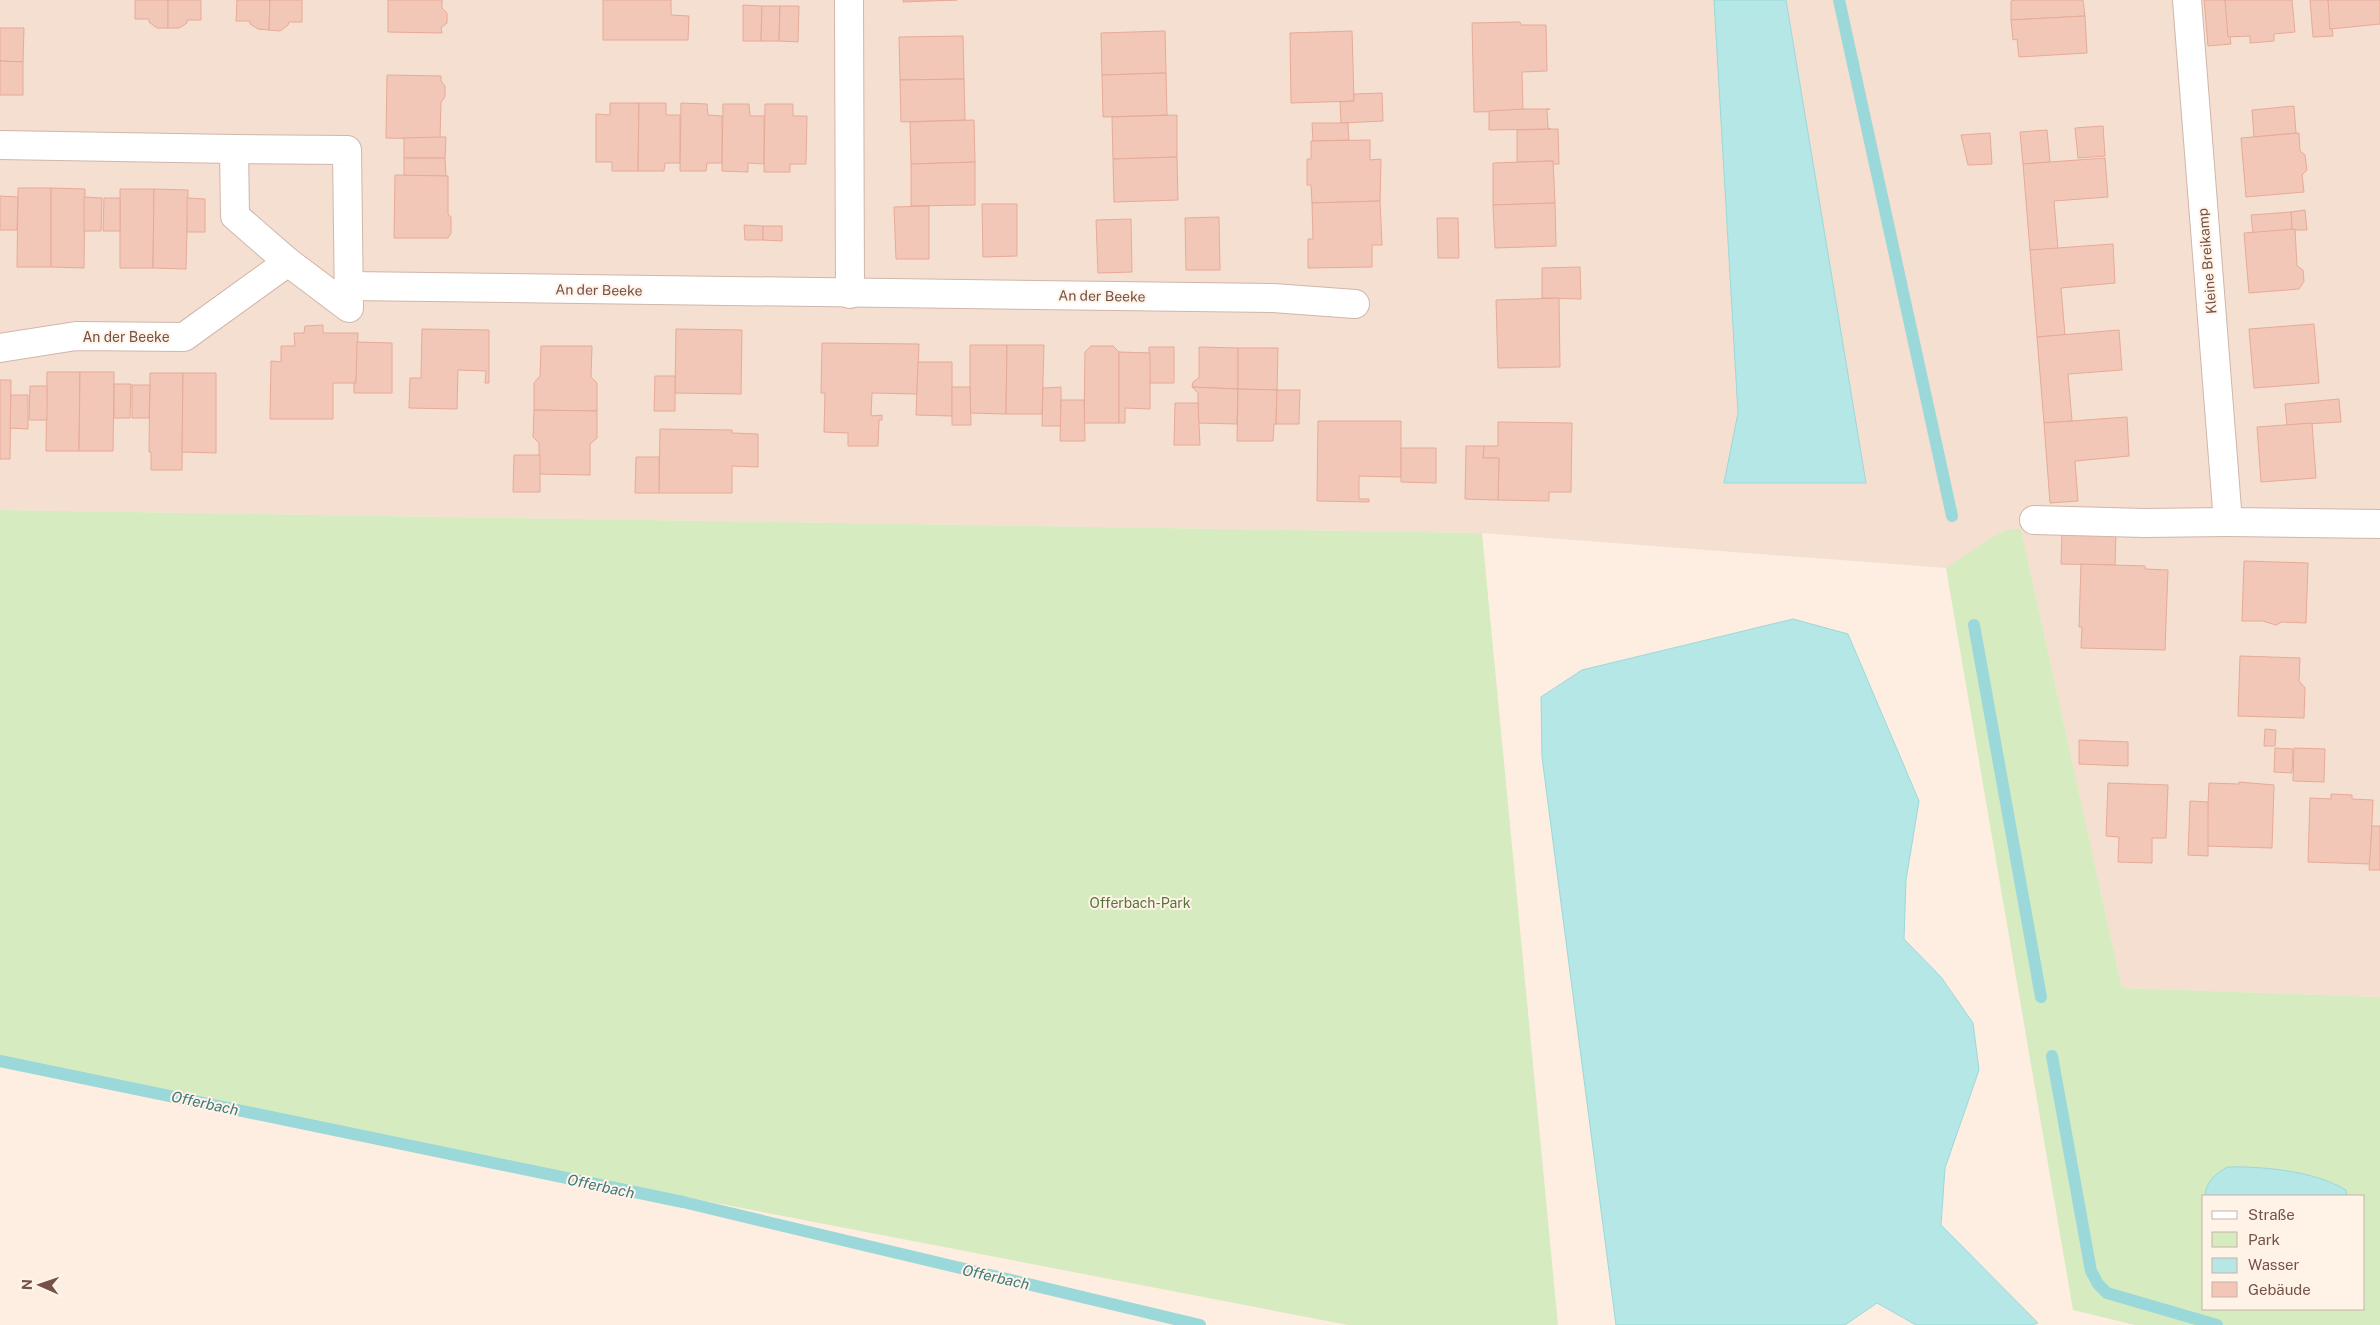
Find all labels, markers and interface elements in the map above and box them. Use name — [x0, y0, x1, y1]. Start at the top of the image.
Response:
street label: Kleine Breikamp — [2194, 207, 2220, 315]
street label: An der Beeke — [555, 281, 643, 299]
street label: An der Beeke — [1058, 287, 1146, 305]
street label: An der Beeke — [82, 329, 170, 345]
park label: Offerbach-Park — [1089, 895, 1191, 911]
water label: Offerbach — [170, 1088, 240, 1118]
water label: Offerbach — [566, 1171, 636, 1201]
legend — [2202, 1195, 2365, 1310]
text: Straße — [2248, 1206, 2295, 1223]
text: Park — [2248, 1231, 2280, 1248]
text: Wasser — [2248, 1256, 2300, 1273]
north arrow — [15, 1260, 65, 1310]
water label: Offerbach — [961, 1261, 1031, 1293]
text: N — [19, 1279, 35, 1290]
text: Gebäude — [2248, 1281, 2311, 1298]

